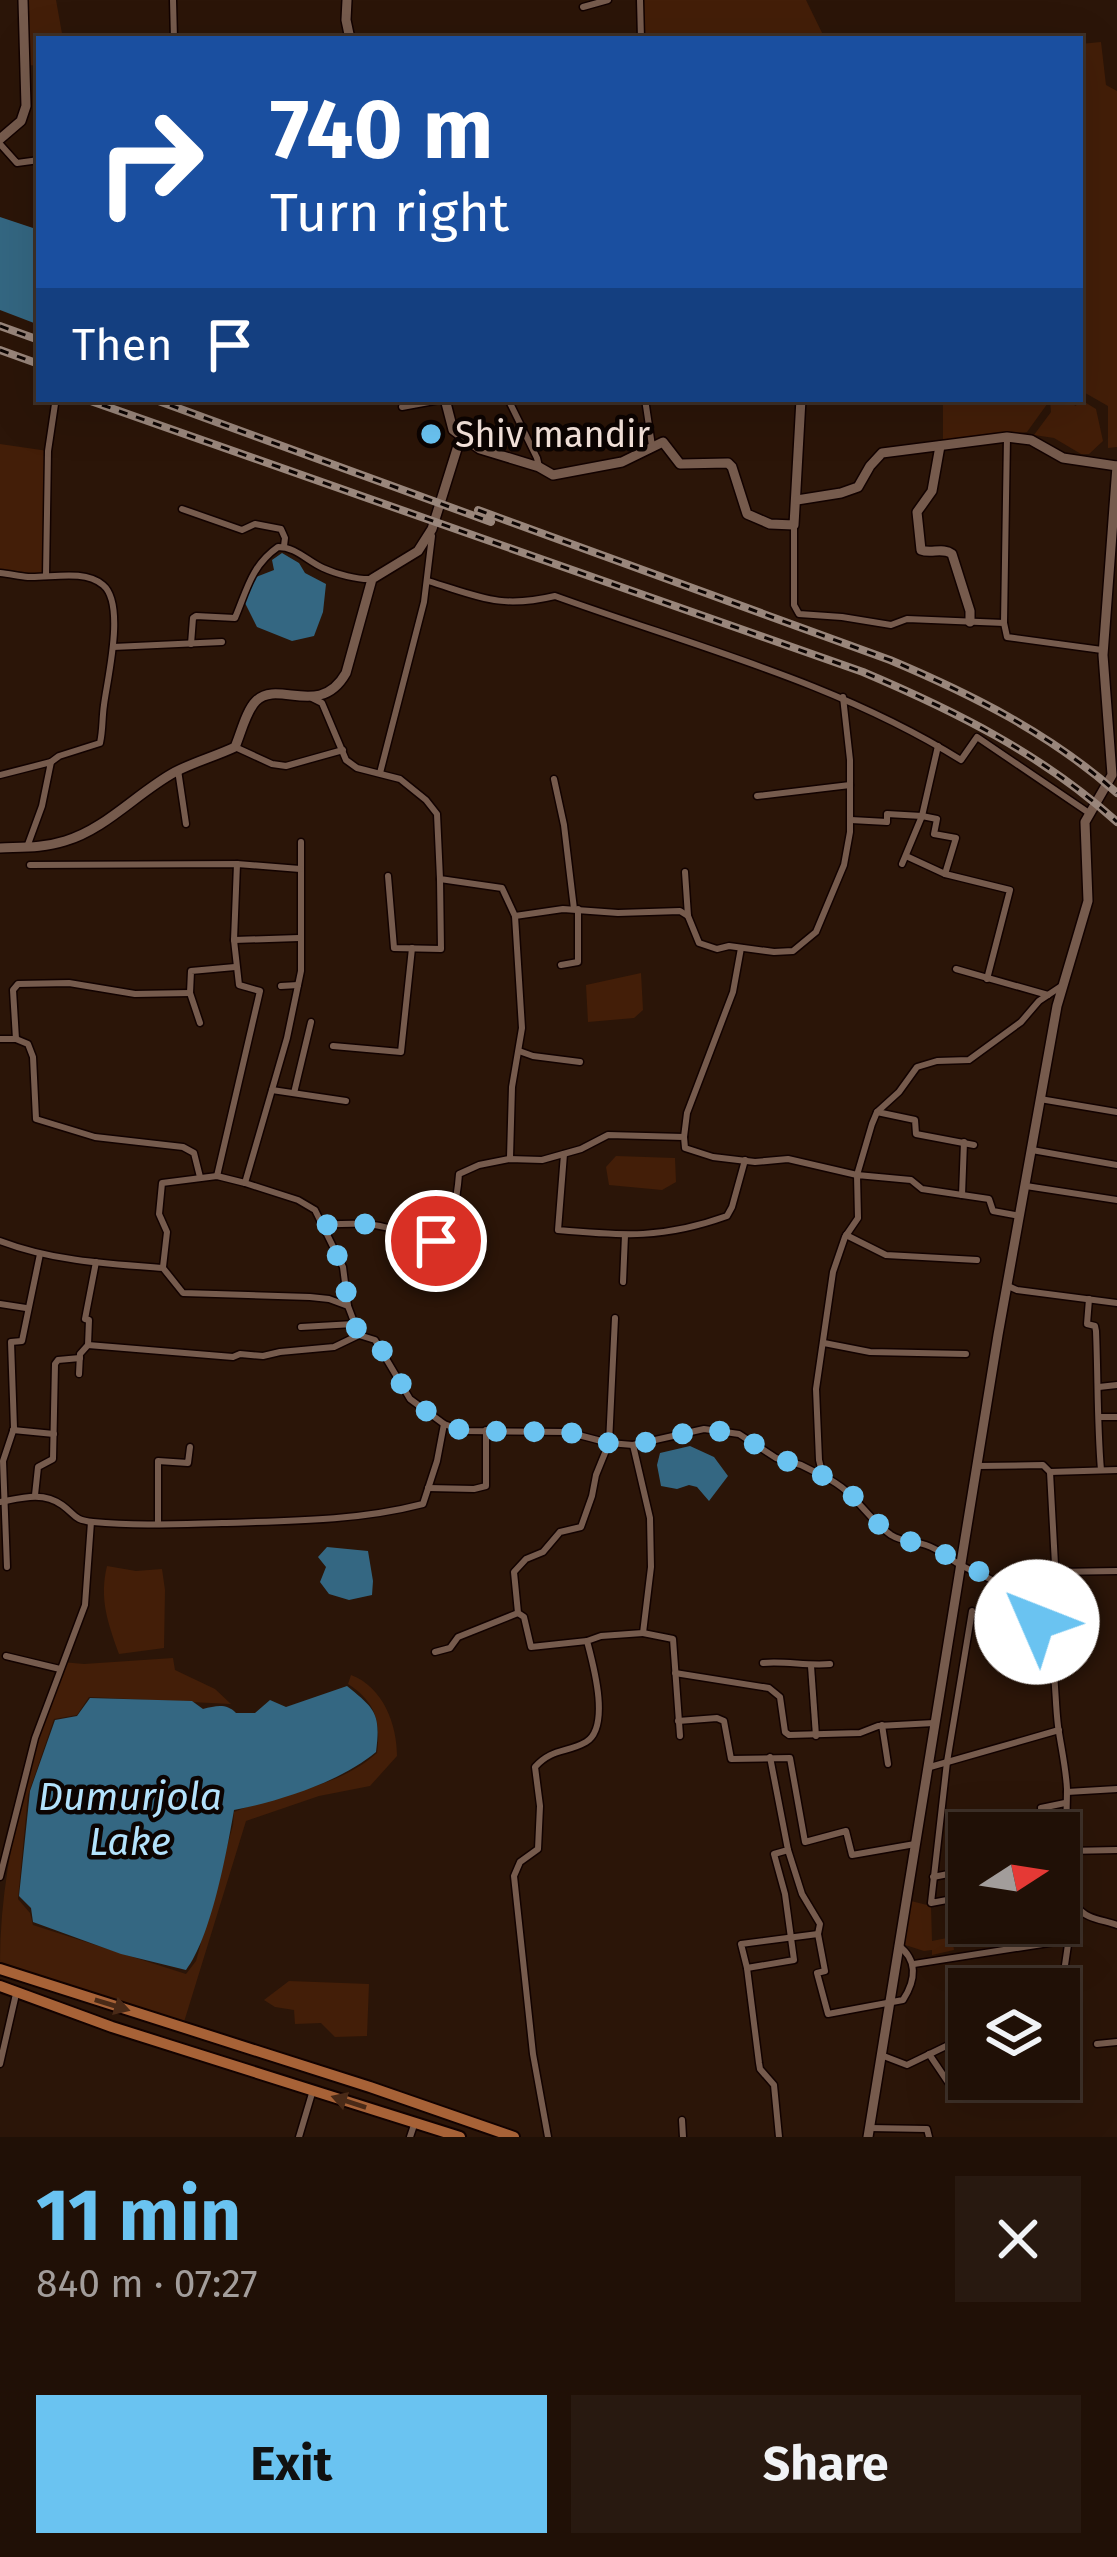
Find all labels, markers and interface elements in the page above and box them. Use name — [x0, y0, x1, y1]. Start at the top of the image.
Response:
text: 740 m — [270, 79, 493, 180]
icon: right — [72, 84, 228, 240]
text: Turn right — [270, 181, 509, 245]
icon: arrive — [197, 312, 263, 378]
text: Then — [72, 318, 173, 372]
place label: Shiv mandir — [455, 413, 650, 457]
marker: Shiv mandir — [418, 421, 444, 447]
pin — [385, 1190, 487, 1292]
icon: arrive — [403, 1208, 469, 1274]
position arrow — [974, 1559, 1100, 1685]
water label: Dumurjola Lake — [38, 1774, 222, 1865]
north arrow — [948, 1812, 1080, 1944]
map controls — [948, 1812, 1080, 2100]
button: layers — [948, 1968, 1080, 2100]
one-way arrow — [94, 1996, 130, 2015]
one-way arrow — [330, 2091, 367, 2110]
text: 11 min — [36, 2173, 241, 2259]
button: close — [955, 2176, 1081, 2302]
text: 840 m · 07:27 — [36, 2261, 258, 2307]
button: Exit — [36, 2395, 547, 2533]
button: Share — [571, 2395, 1081, 2533]

